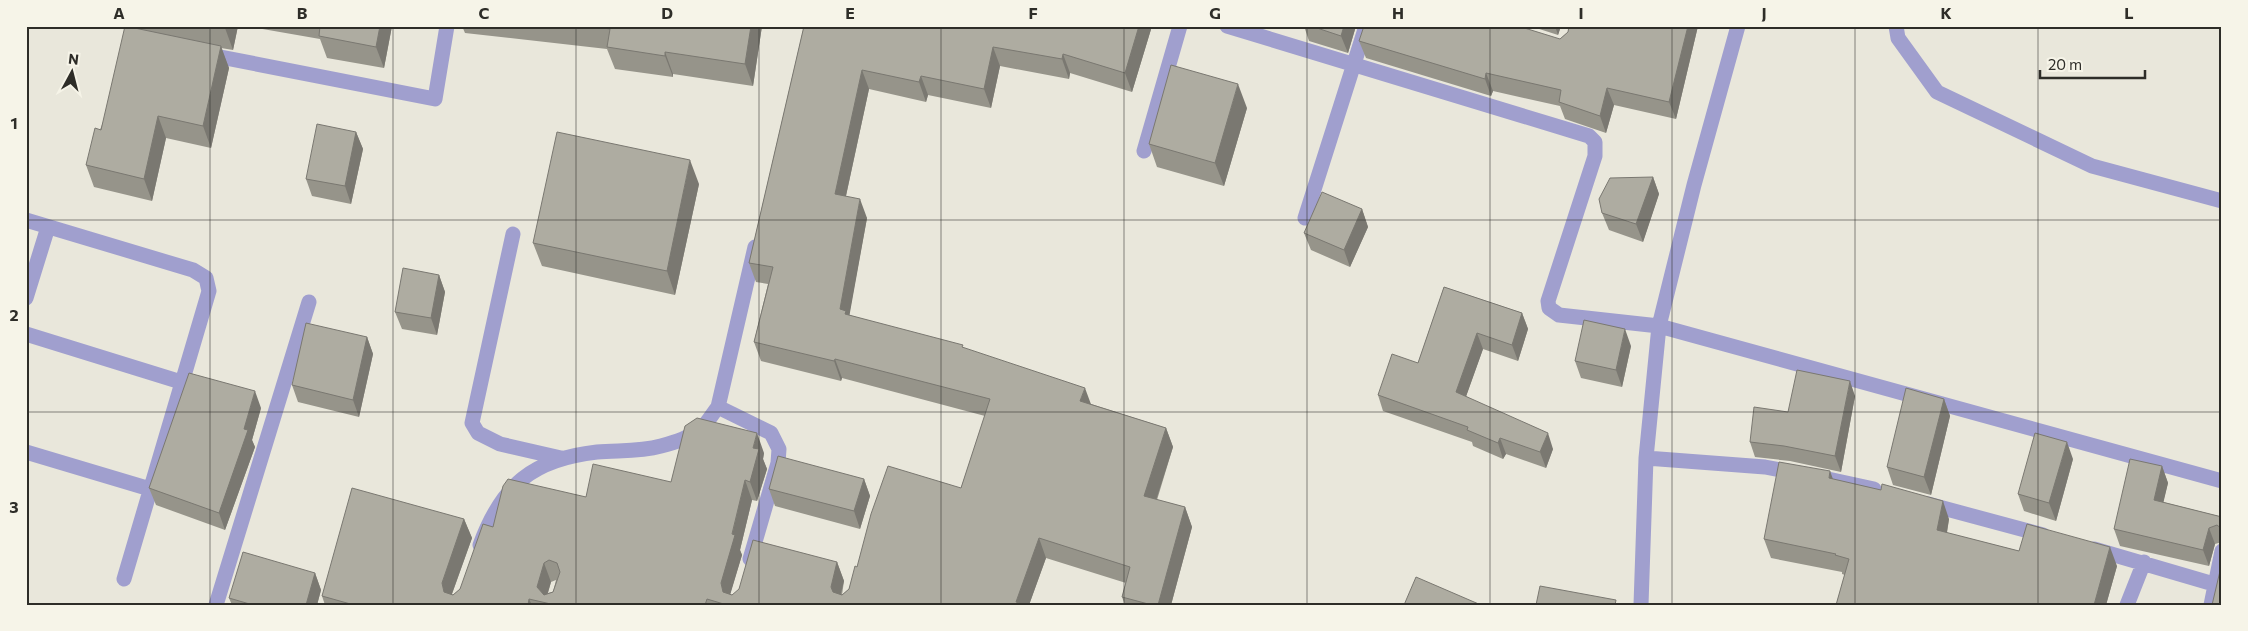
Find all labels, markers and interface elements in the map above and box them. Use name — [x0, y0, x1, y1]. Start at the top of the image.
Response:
text: A — [113, 3, 125, 22]
text: B — [297, 3, 308, 22]
text: C — [479, 3, 490, 22]
text: D — [661, 3, 673, 22]
text: E — [845, 3, 855, 22]
text: F — [1028, 3, 1038, 22]
text: G — [1209, 3, 1221, 22]
text: H — [1392, 3, 1404, 22]
text: I — [1578, 3, 1584, 22]
text: J — [1761, 3, 1767, 22]
text: K — [1940, 3, 1952, 22]
text: L — [2124, 3, 2134, 22]
north arrow — [48, 48, 98, 98]
scale bar — [2040, 48, 2146, 80]
text: N — [67, 50, 80, 68]
text: 20 m — [2048, 55, 2082, 73]
text: 1 — [10, 113, 18, 132]
text: 2 — [9, 305, 19, 324]
text: 3 — [9, 497, 19, 516]

